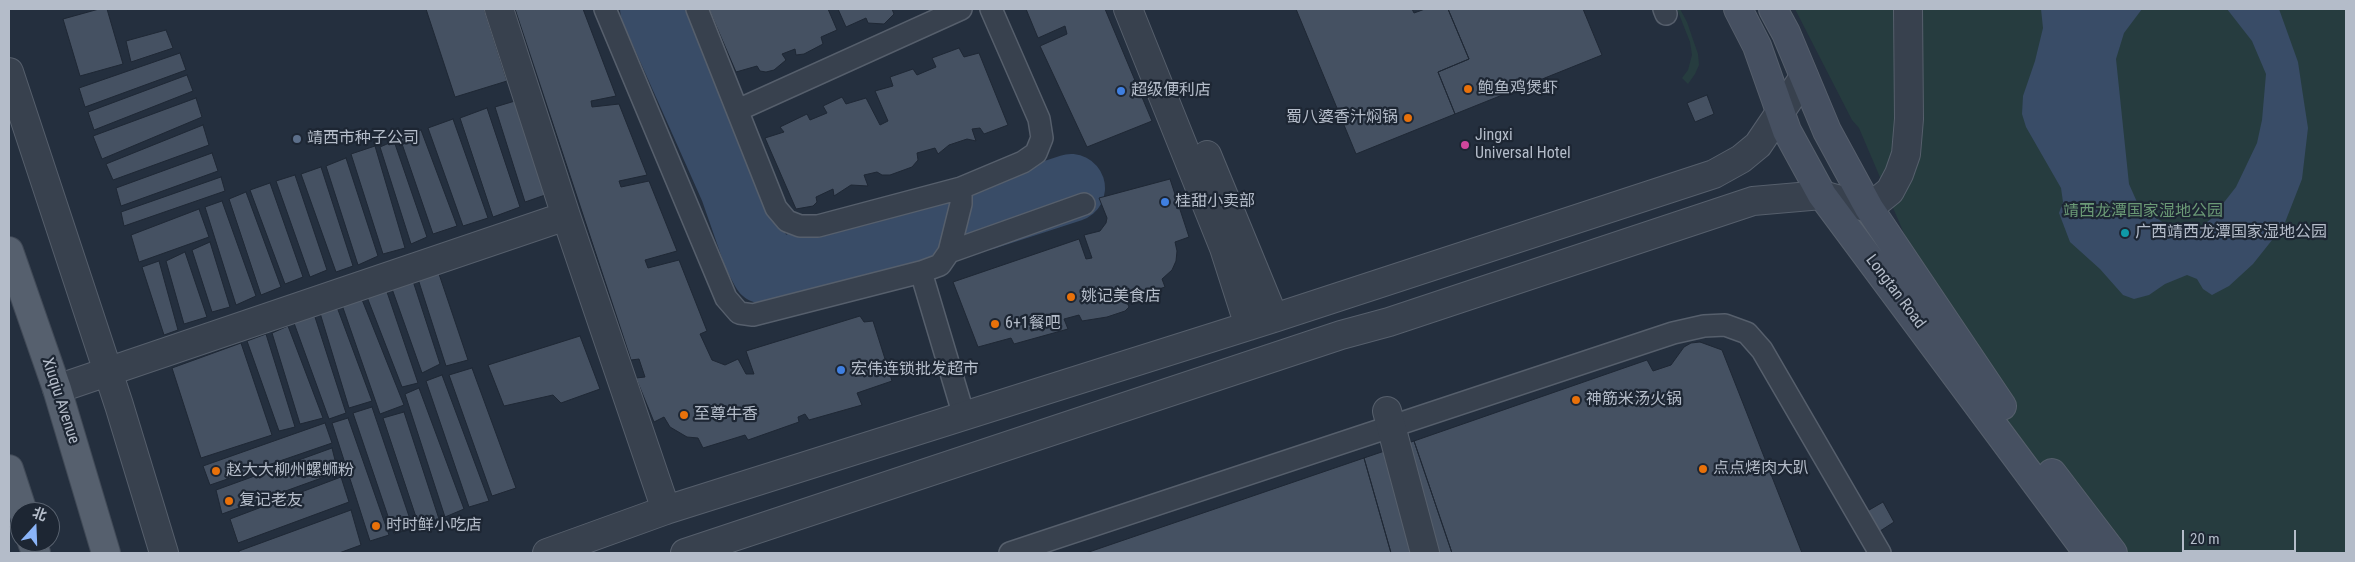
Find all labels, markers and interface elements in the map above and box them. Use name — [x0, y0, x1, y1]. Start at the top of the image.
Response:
place label: 鲍鱼鸡煲虾 — [1478, 79, 1558, 99]
place label: 超级便利店 — [1131, 81, 1211, 101]
marker: 鲍鱼鸡煲虾 — [1462, 83, 1474, 95]
marker: 超级便利店 — [1115, 85, 1127, 97]
place label: 蜀八婆香汁焖锅 — [1286, 108, 1398, 128]
marker: 蜀八婆香汁焖锅 — [1402, 112, 1414, 124]
place label: Jingxi Universal Hotel — [1475, 126, 1571, 164]
place label: 靖西市种子公司 — [307, 129, 419, 149]
marker: 靖西市种子公司 — [291, 133, 303, 145]
marker: Jingxi Universal Hotel — [1459, 139, 1471, 151]
place label: 桂甜小卖部 — [1175, 192, 1255, 212]
marker: 桂甜小卖部 — [1159, 196, 1171, 208]
park label: 靖西龙潭国家湿地公园 — [2063, 202, 2223, 222]
place label: 广西靖西龙潭国家湿地公园 — [2135, 223, 2327, 243]
marker: 广西靖西龙潭国家湿地公园 — [2119, 227, 2131, 239]
street label: Longtan Road — [1861, 251, 1929, 333]
place label: 姚记美食店 — [1081, 287, 1161, 307]
marker: 姚记美食店 — [1065, 291, 1077, 303]
place label: 6+1餐吧 — [1005, 314, 1061, 334]
marker: 6+1餐吧 — [989, 318, 1001, 330]
street label: Xiuqiu Avenue — [37, 356, 83, 446]
place label: 宏伟连锁批发超市 — [851, 360, 979, 380]
marker: 宏伟连锁批发超市 — [835, 364, 847, 376]
place label: 神筋米汤火锅 — [1586, 390, 1682, 410]
marker: 神筋米汤火锅 — [1570, 394, 1582, 406]
place label: 至尊牛香 — [694, 405, 758, 425]
marker: 至尊牛香 — [678, 409, 690, 421]
place label: 点点烤肉大趴 — [1713, 459, 1809, 479]
place label: 赵大大柳州螺蛳粉 — [226, 461, 354, 481]
marker: 点点烤肉大趴 — [1697, 463, 1709, 475]
marker: 赵大大柳州螺蛳粉 — [210, 465, 222, 477]
place label: 复记老友 — [239, 491, 303, 511]
marker: 复记老友 — [223, 495, 235, 507]
north arrow — [10, 502, 60, 552]
text: 北 — [30, 504, 49, 524]
place label: 时时鲜小吃店 — [386, 516, 482, 536]
marker: 时时鲜小吃店 — [370, 520, 382, 532]
scale bar — [2185, 520, 2299, 552]
text: 20 m — [2190, 530, 2220, 548]

